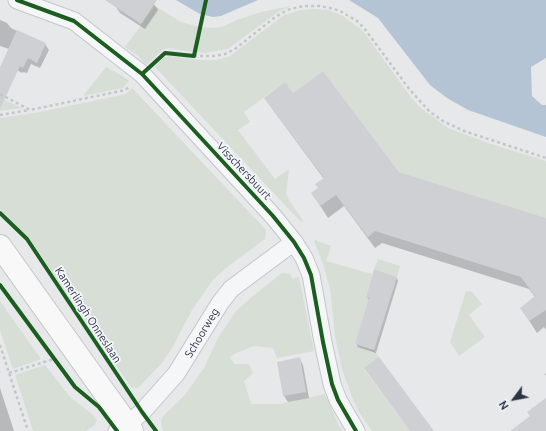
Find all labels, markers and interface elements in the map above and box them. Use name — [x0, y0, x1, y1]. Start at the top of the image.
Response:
street label: Visschersbuurt — [214, 140, 274, 202]
street label: Kamerlingh Onneslaan — [52, 265, 124, 365]
street label: Schoorweg — [182, 306, 222, 360]
north arrow — [494, 379, 534, 419]
text: N — [497, 399, 511, 412]

